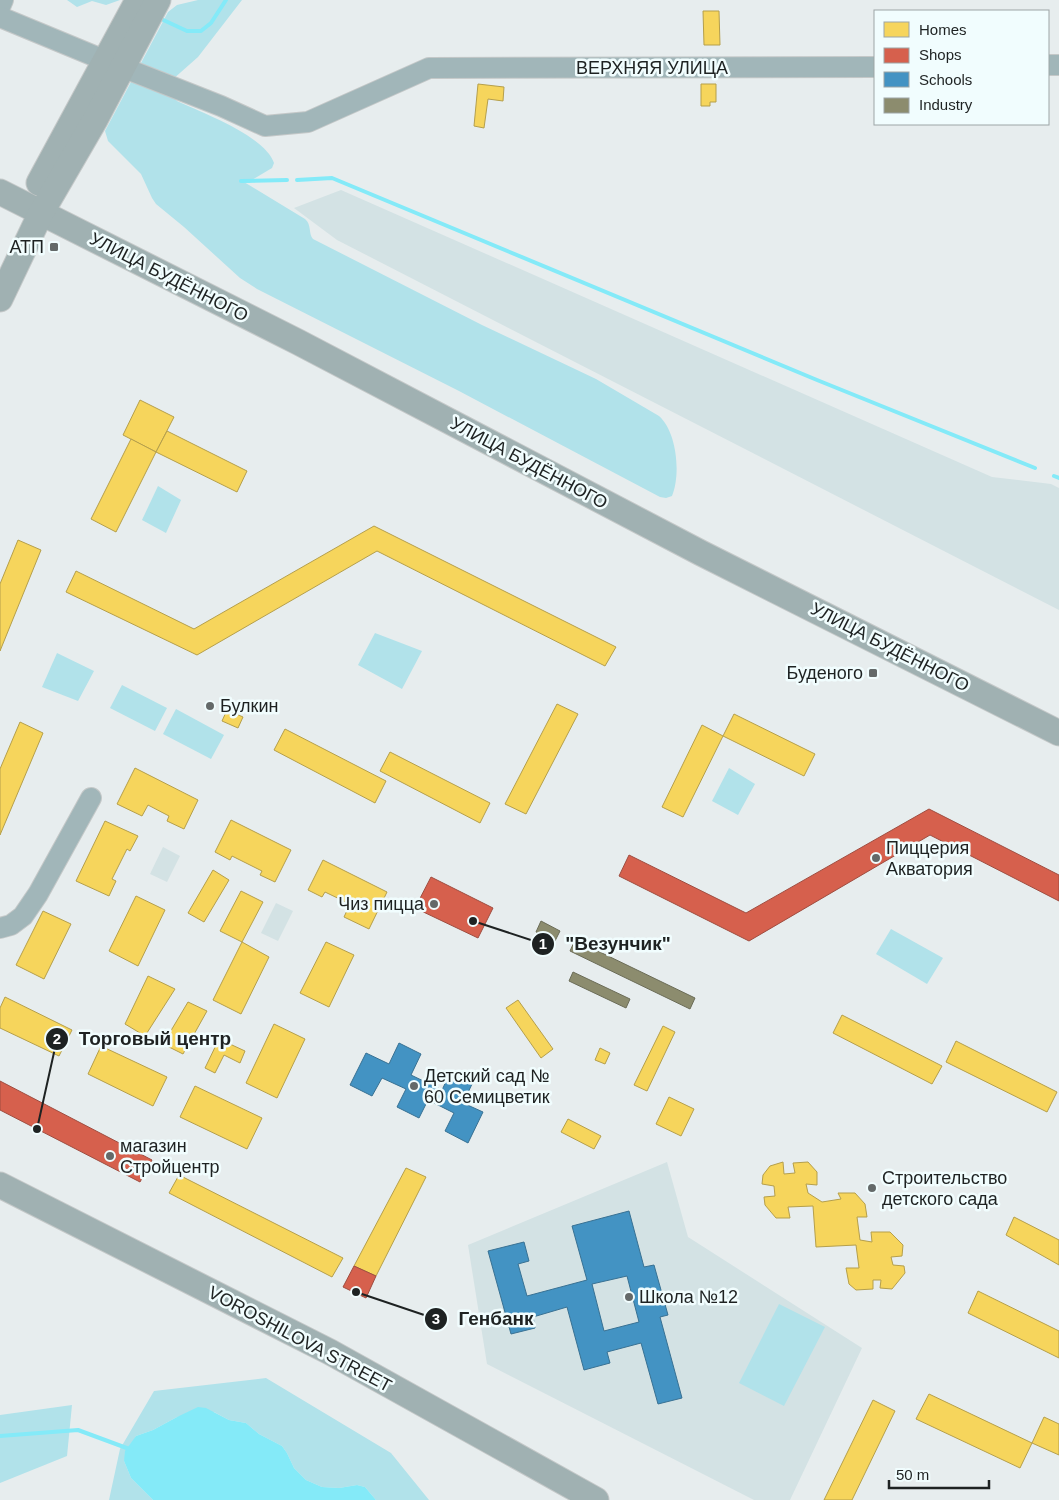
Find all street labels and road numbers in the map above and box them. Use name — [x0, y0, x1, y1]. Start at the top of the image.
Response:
street label: ВЕРХНЯЯ УЛИЦА — [576, 58, 728, 78]
street label: УЛИЦА БУДЁННОГО — [87, 228, 251, 326]
street label: УЛИЦА БУДЁННОГО — [447, 413, 611, 513]
street label: УЛИЦА БУДЁННОГО — [808, 598, 972, 696]
street label: VOROSHILOVA STREET — [205, 1282, 395, 1396]

